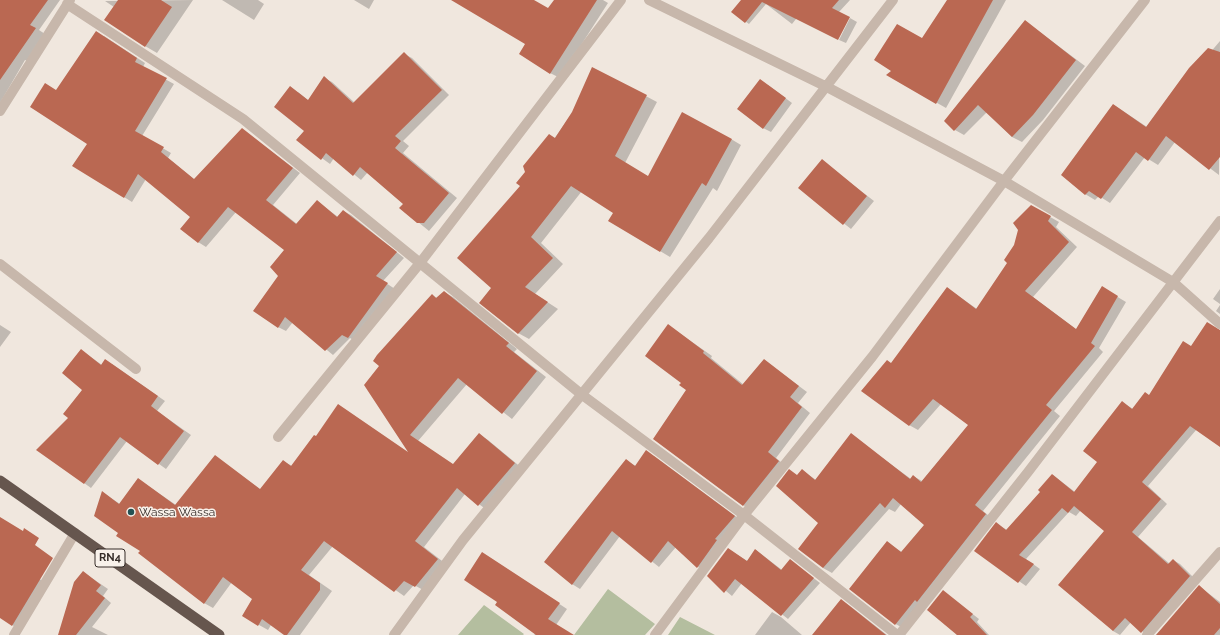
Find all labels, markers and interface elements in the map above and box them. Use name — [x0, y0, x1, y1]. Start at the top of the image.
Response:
place label: Wassa Wassa — [139, 505, 215, 519]
marker: Wassa Wassa — [126, 507, 136, 517]
road number: RN4 — [95, 549, 125, 567]

